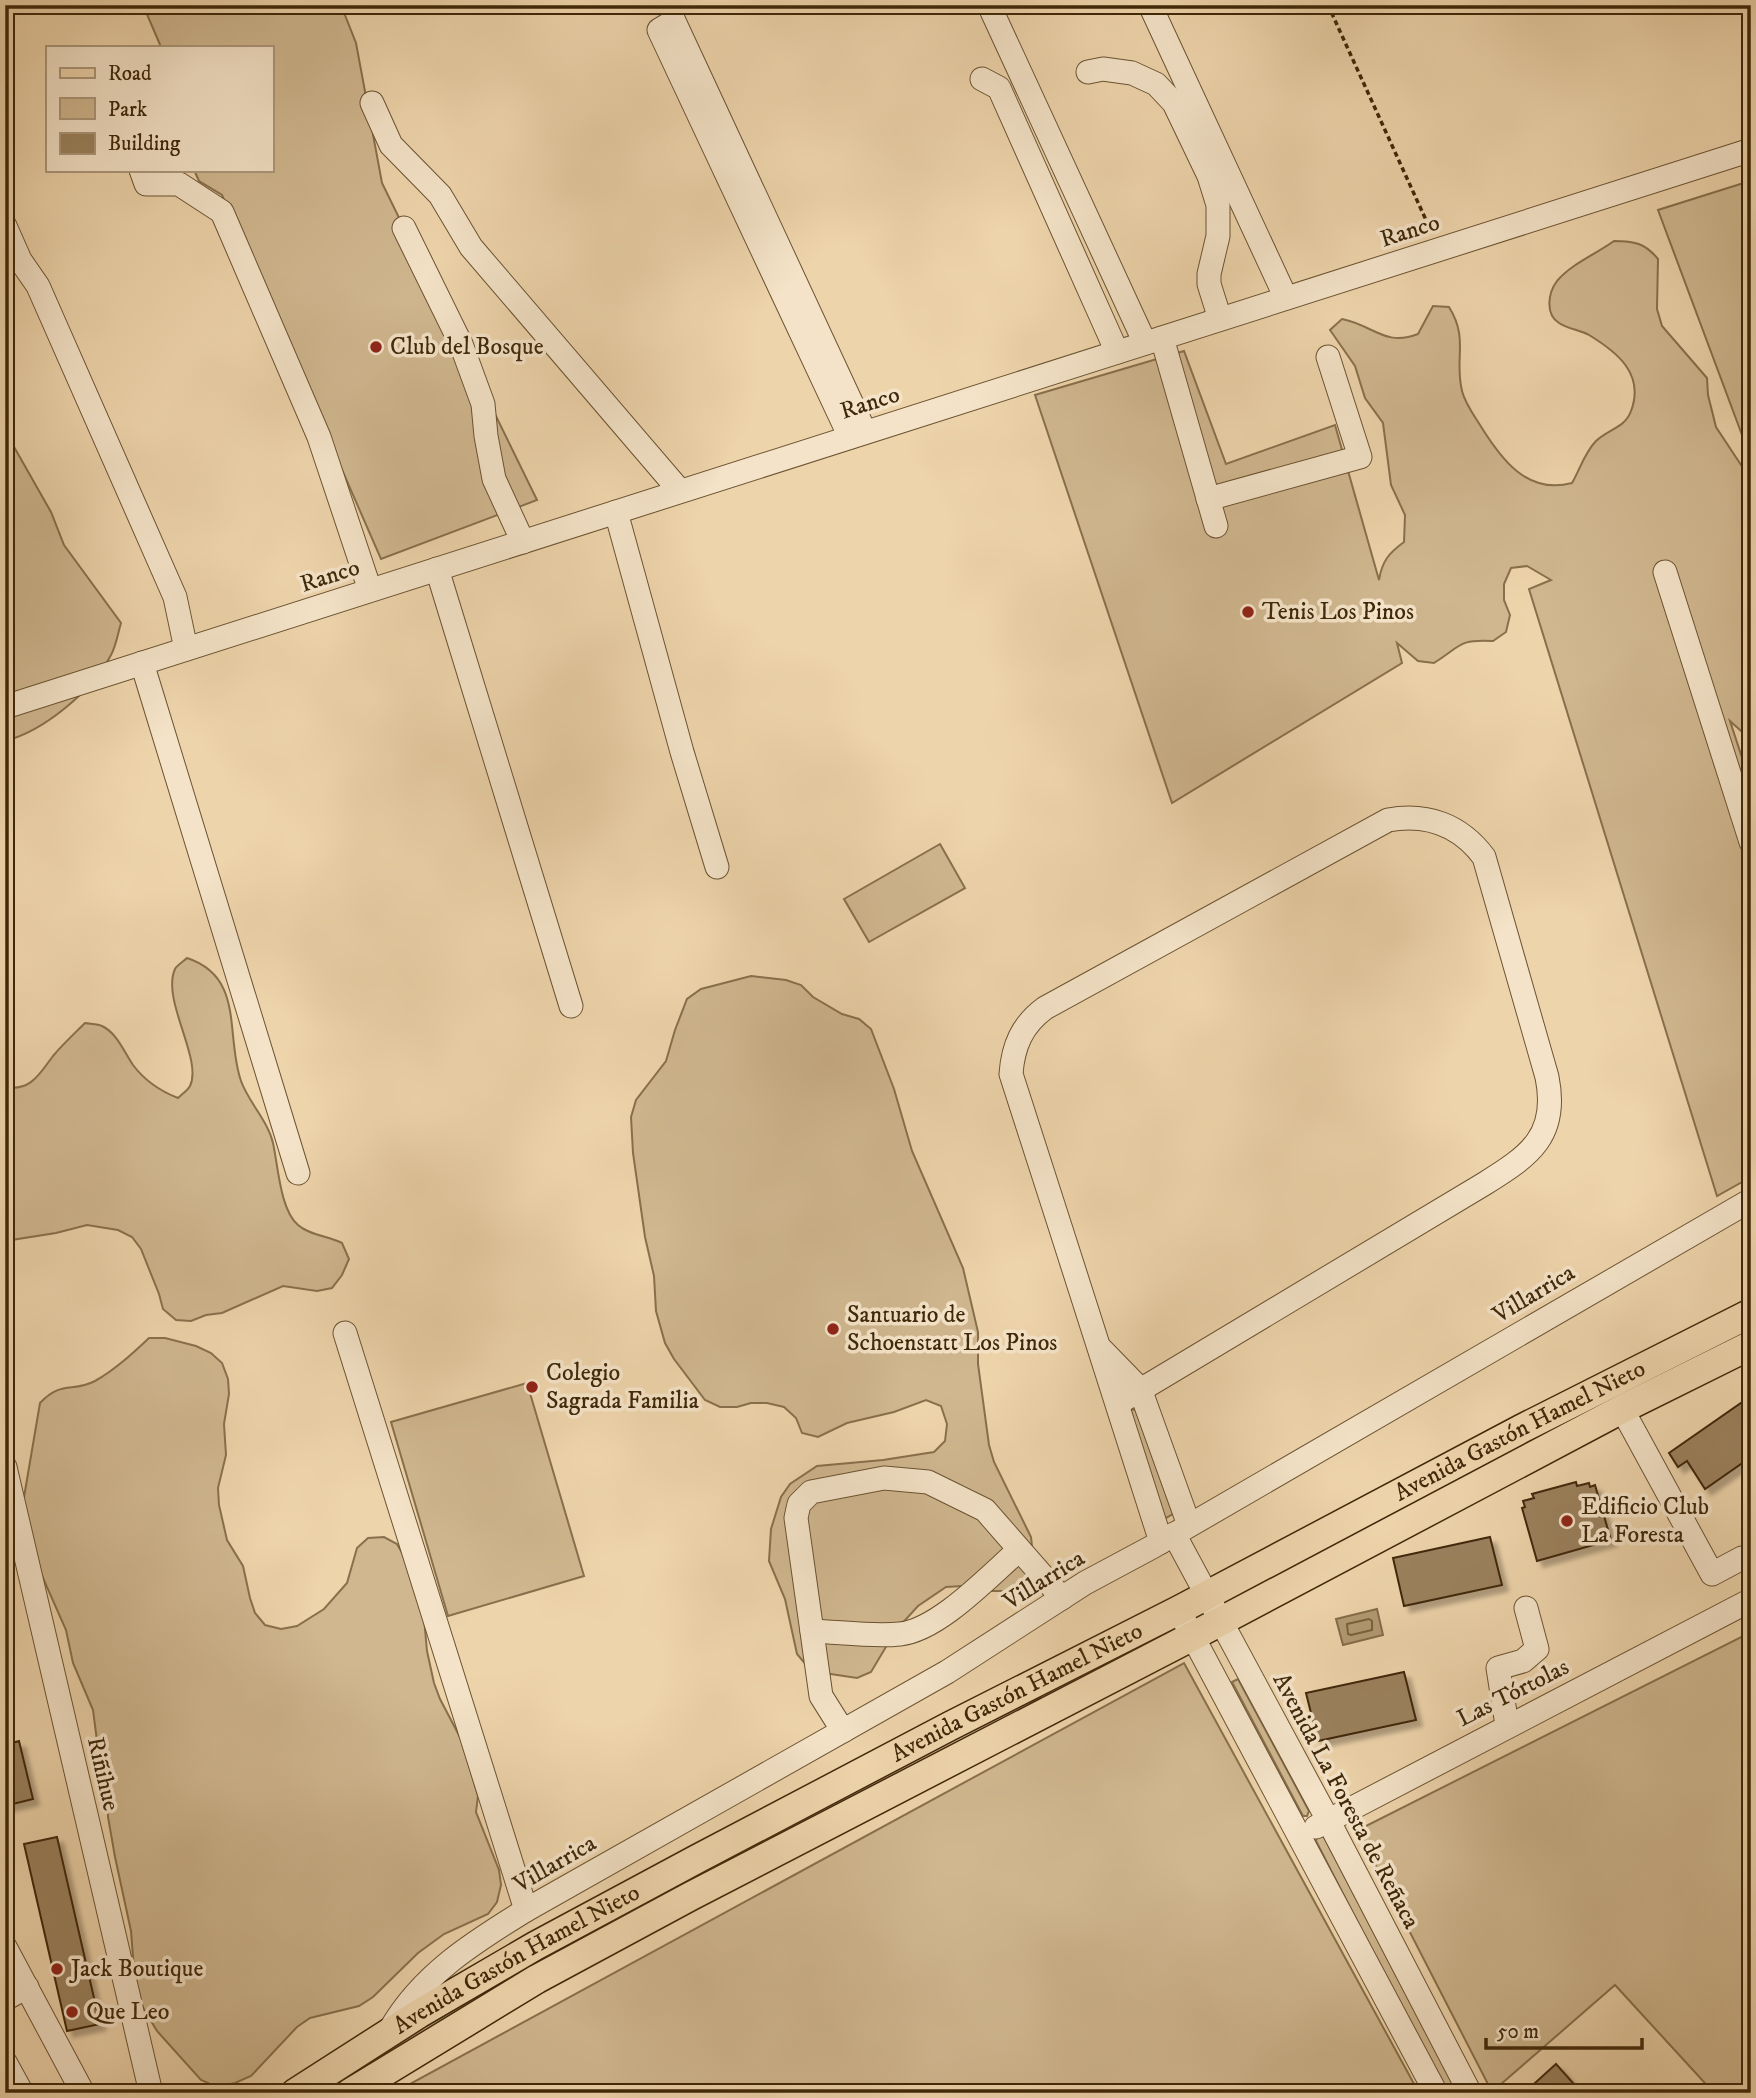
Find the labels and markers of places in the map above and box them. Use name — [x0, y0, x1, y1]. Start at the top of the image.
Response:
place label: Club del Bosque — [390, 332, 544, 362]
marker: Club del Bosque — [368, 339, 384, 355]
place label: Tenis Los Pinos — [1262, 597, 1414, 627]
marker: Tenis Los Pinos — [1240, 604, 1256, 620]
place label: Santuario de Schoenstatt Los Pinos — [847, 1300, 1057, 1358]
marker: Santuario de Schoenstatt Los Pinos — [825, 1321, 841, 1337]
place label: Colegio Sagrada Familia — [546, 1358, 700, 1416]
marker: Colegio Sagrada Familia — [524, 1379, 540, 1395]
place label: Edificio Club La Foresta — [1581, 1492, 1709, 1550]
marker: Edificio Club La Foresta — [1559, 1513, 1575, 1529]
place label: Jack Boutique — [69, 1954, 203, 1984]
marker: Jack Boutique — [49, 1961, 65, 1977]
place label: Que Leo — [86, 1997, 169, 2027]
marker: Que Leo — [64, 2004, 80, 2020]

